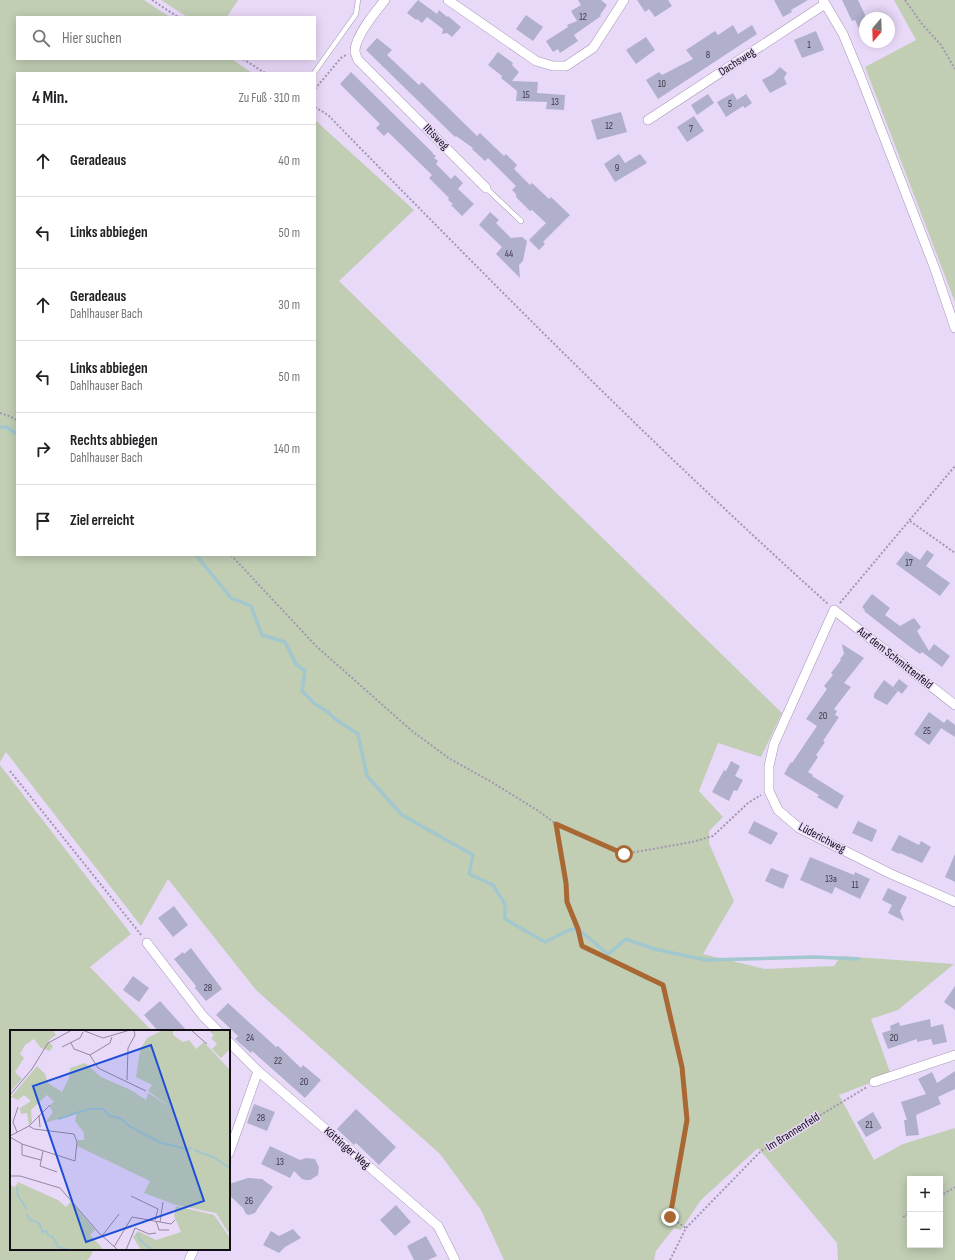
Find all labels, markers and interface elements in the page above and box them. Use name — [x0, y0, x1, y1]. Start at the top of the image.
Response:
house number: 12 — [579, 11, 587, 23]
north arrow — [859, 12, 895, 48]
search box — [16, 16, 316, 60]
icon: search — [30, 27, 52, 49]
text: Hier suchen — [62, 29, 122, 48]
house number: 1 — [807, 39, 811, 51]
street label: Dachsweg — [716, 44, 758, 79]
house number: 8 — [706, 49, 710, 61]
house number: 10 — [658, 78, 666, 90]
text: 4 Min. — [32, 88, 68, 108]
house number: 15 — [522, 89, 530, 101]
text: Zu Fuß · 310 m — [239, 90, 300, 106]
house number: 13 — [551, 96, 559, 108]
house number: 5 — [728, 98, 732, 110]
house number: 12 — [605, 120, 613, 132]
street label: Iltisweg — [420, 121, 452, 153]
house number: 7 — [689, 123, 693, 135]
icon: ahead — [32, 150, 54, 172]
text: Geradeaus — [70, 151, 126, 170]
text: 40 m — [278, 153, 300, 169]
house number: 9 — [615, 162, 619, 174]
icon: left — [32, 222, 54, 244]
text: Links abbiegen — [70, 223, 148, 242]
text: 50 m — [279, 225, 300, 241]
house number: 44 — [505, 248, 513, 260]
text: Geradeaus — [70, 287, 126, 306]
icon: ahead — [32, 294, 54, 316]
text: 30 m — [278, 297, 300, 313]
text: Dahlhauser Bach — [70, 306, 143, 322]
text: Links abbiegen — [70, 359, 148, 378]
icon: left — [32, 366, 54, 388]
text: 50 m — [279, 369, 300, 385]
text: Dahlhauser Bach — [70, 378, 143, 394]
text: Rechts abbiegen — [70, 431, 158, 450]
icon: right — [32, 438, 54, 460]
text: 140 m — [274, 441, 300, 457]
text: Dahlhauser Bach — [70, 450, 143, 466]
icon: arrive — [32, 510, 54, 532]
text: Ziel erreicht — [70, 511, 134, 530]
house number: 17 — [905, 557, 913, 569]
street label: Auf dem Schmittenfeld — [853, 623, 936, 692]
house number: 20 — [819, 710, 827, 722]
house number: 25 — [923, 725, 931, 737]
street label: Lüderichweg — [796, 819, 848, 857]
route start — [615, 845, 633, 863]
house number: 13a — [825, 873, 837, 885]
house number: 11 — [852, 879, 859, 891]
house number: 28 — [204, 982, 212, 994]
inset map — [10, 1030, 230, 1250]
house number: 24 — [246, 1032, 254, 1044]
house number: 20 — [890, 1032, 898, 1044]
house number: 22 — [274, 1055, 282, 1067]
house number: 20 — [300, 1076, 308, 1088]
street label: Im Brannenfeld — [763, 1110, 823, 1154]
house number: 28 — [257, 1112, 265, 1124]
house number: 21 — [865, 1119, 873, 1131]
street label: Köttinger Weg — [321, 1124, 374, 1173]
house number: 13 — [276, 1156, 284, 1168]
map controls — [907, 1176, 943, 1248]
button: + — [907, 1176, 943, 1212]
house number: 26 — [245, 1195, 253, 1207]
route end — [661, 1208, 679, 1226]
button: − — [907, 1212, 943, 1248]

